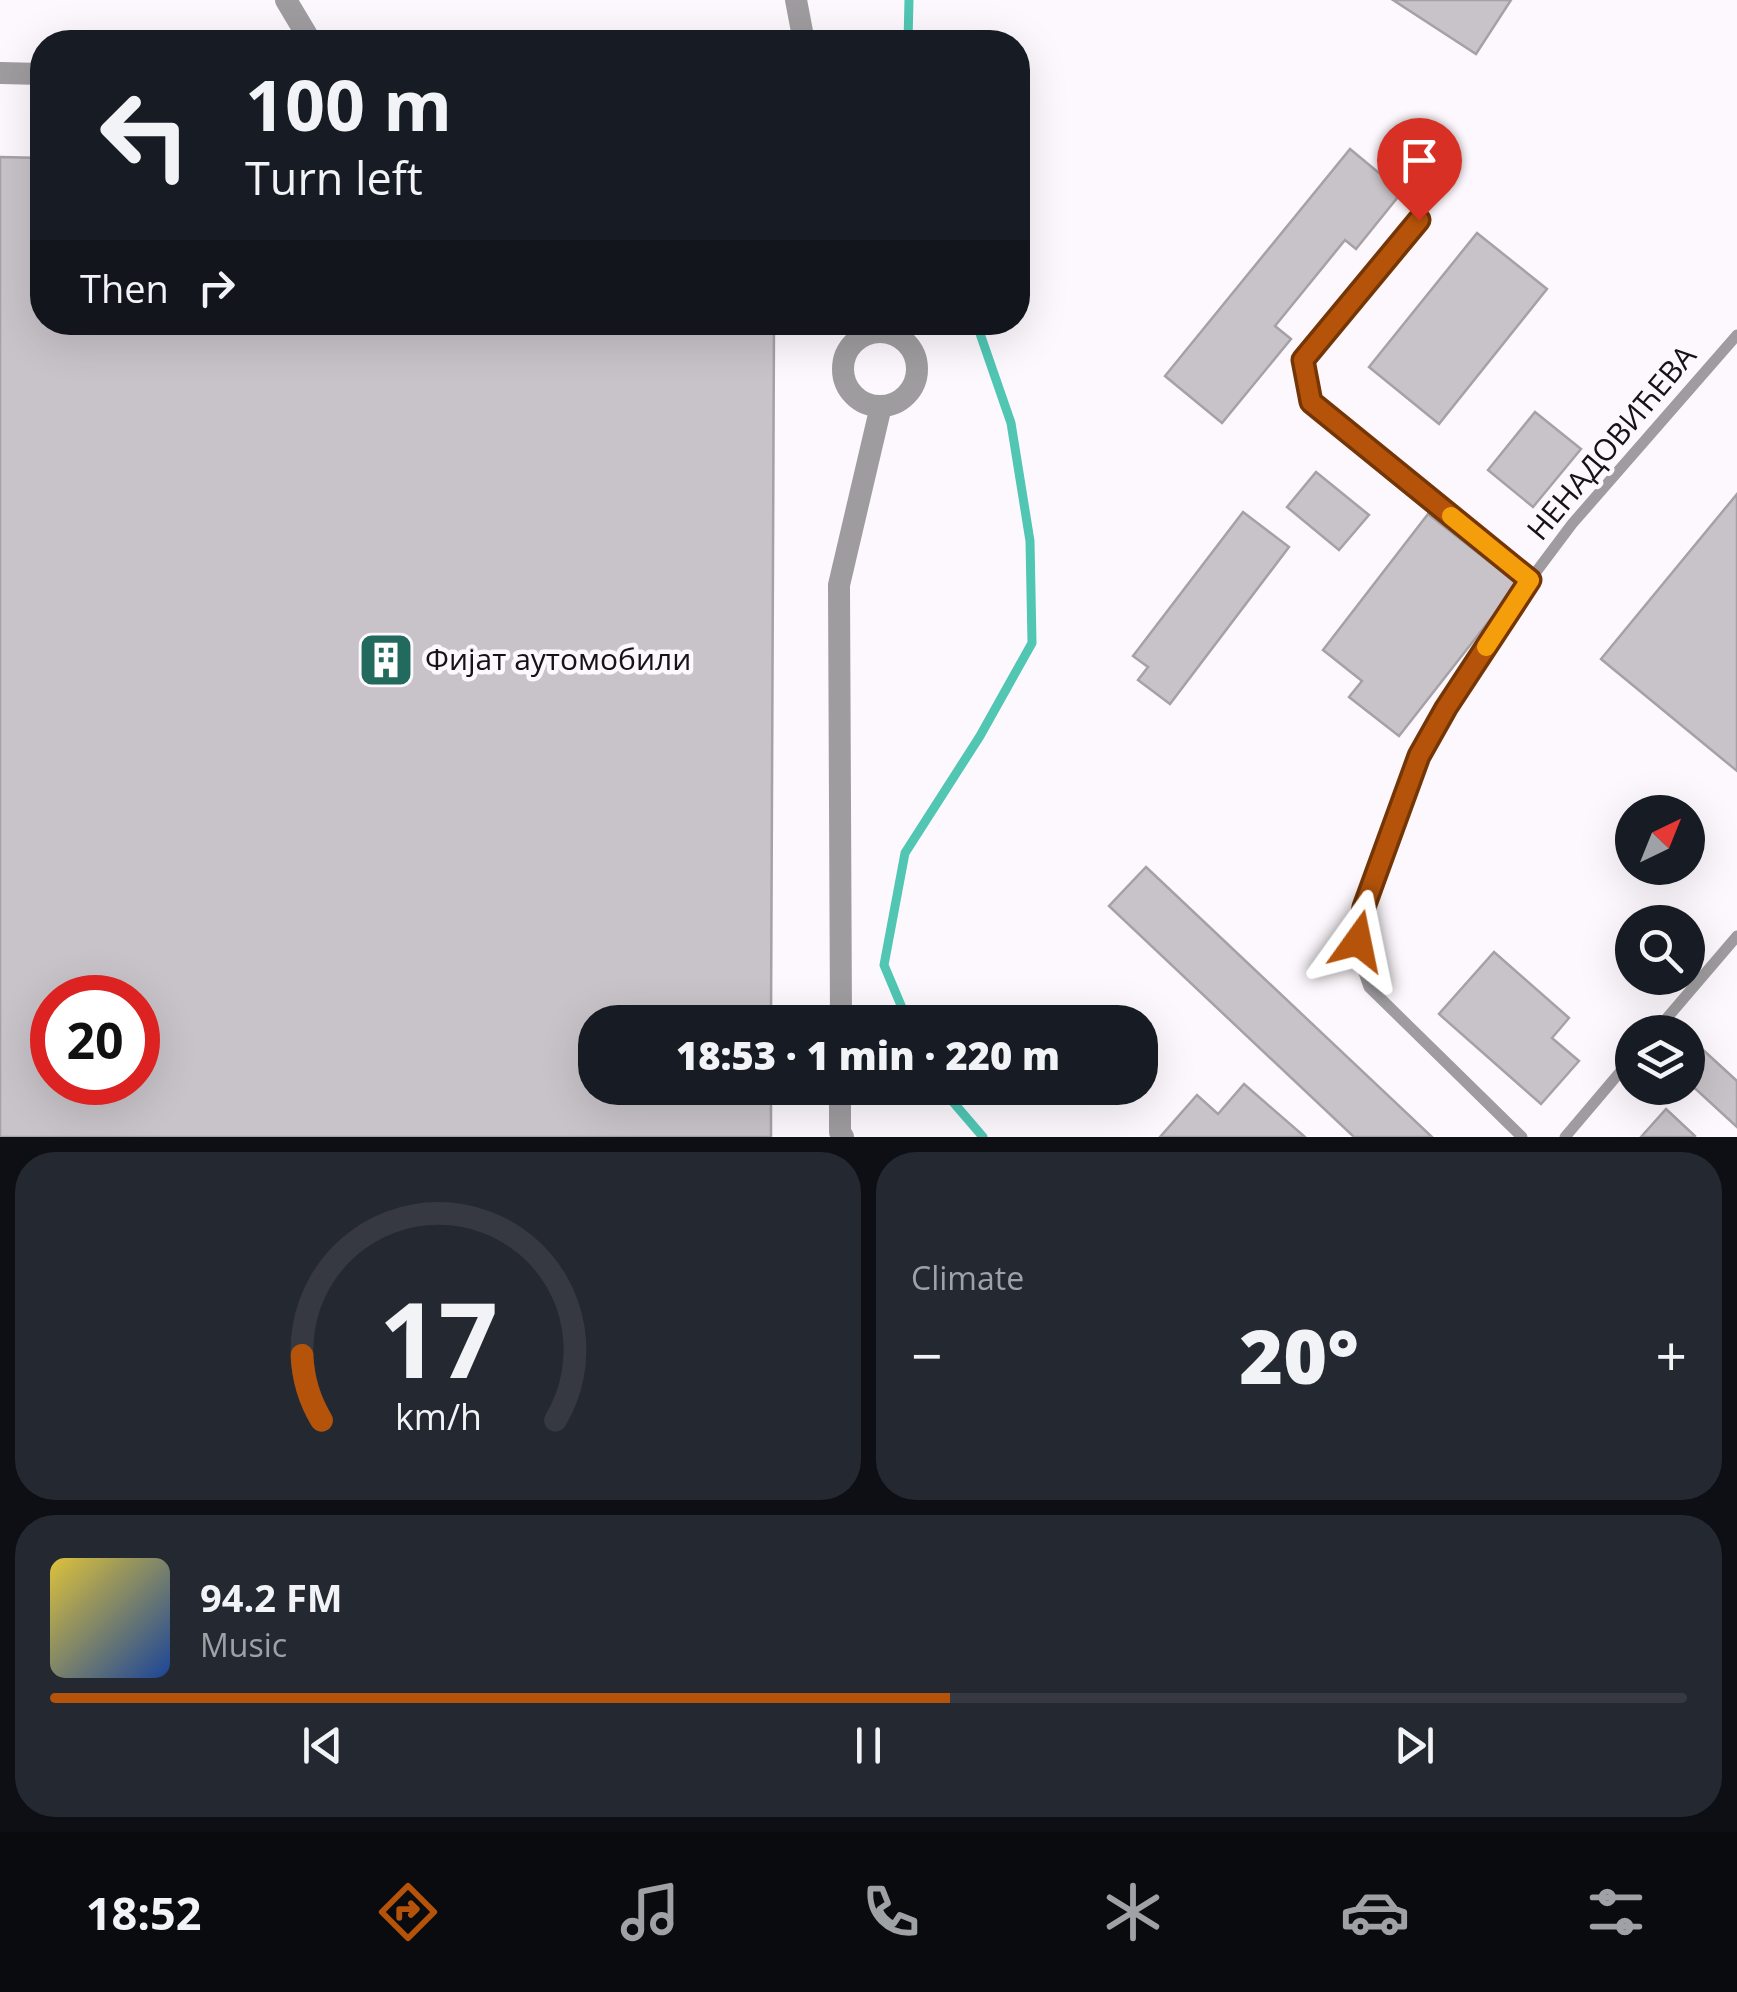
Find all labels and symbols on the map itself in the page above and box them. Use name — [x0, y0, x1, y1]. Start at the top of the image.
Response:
pin — [1377, 118, 1462, 221]
street label: НЕНАДОВИЋЕВА — [1517, 336, 1705, 548]
building icon: Фијат аутомобили — [356, 630, 416, 690]
place label: Фијат аутомобили — [425, 638, 691, 679]
north arrow — [1615, 795, 1705, 885]
position arrow — [1306, 889, 1410, 993]
speed limit sign: 20 — [30, 975, 160, 1105]

